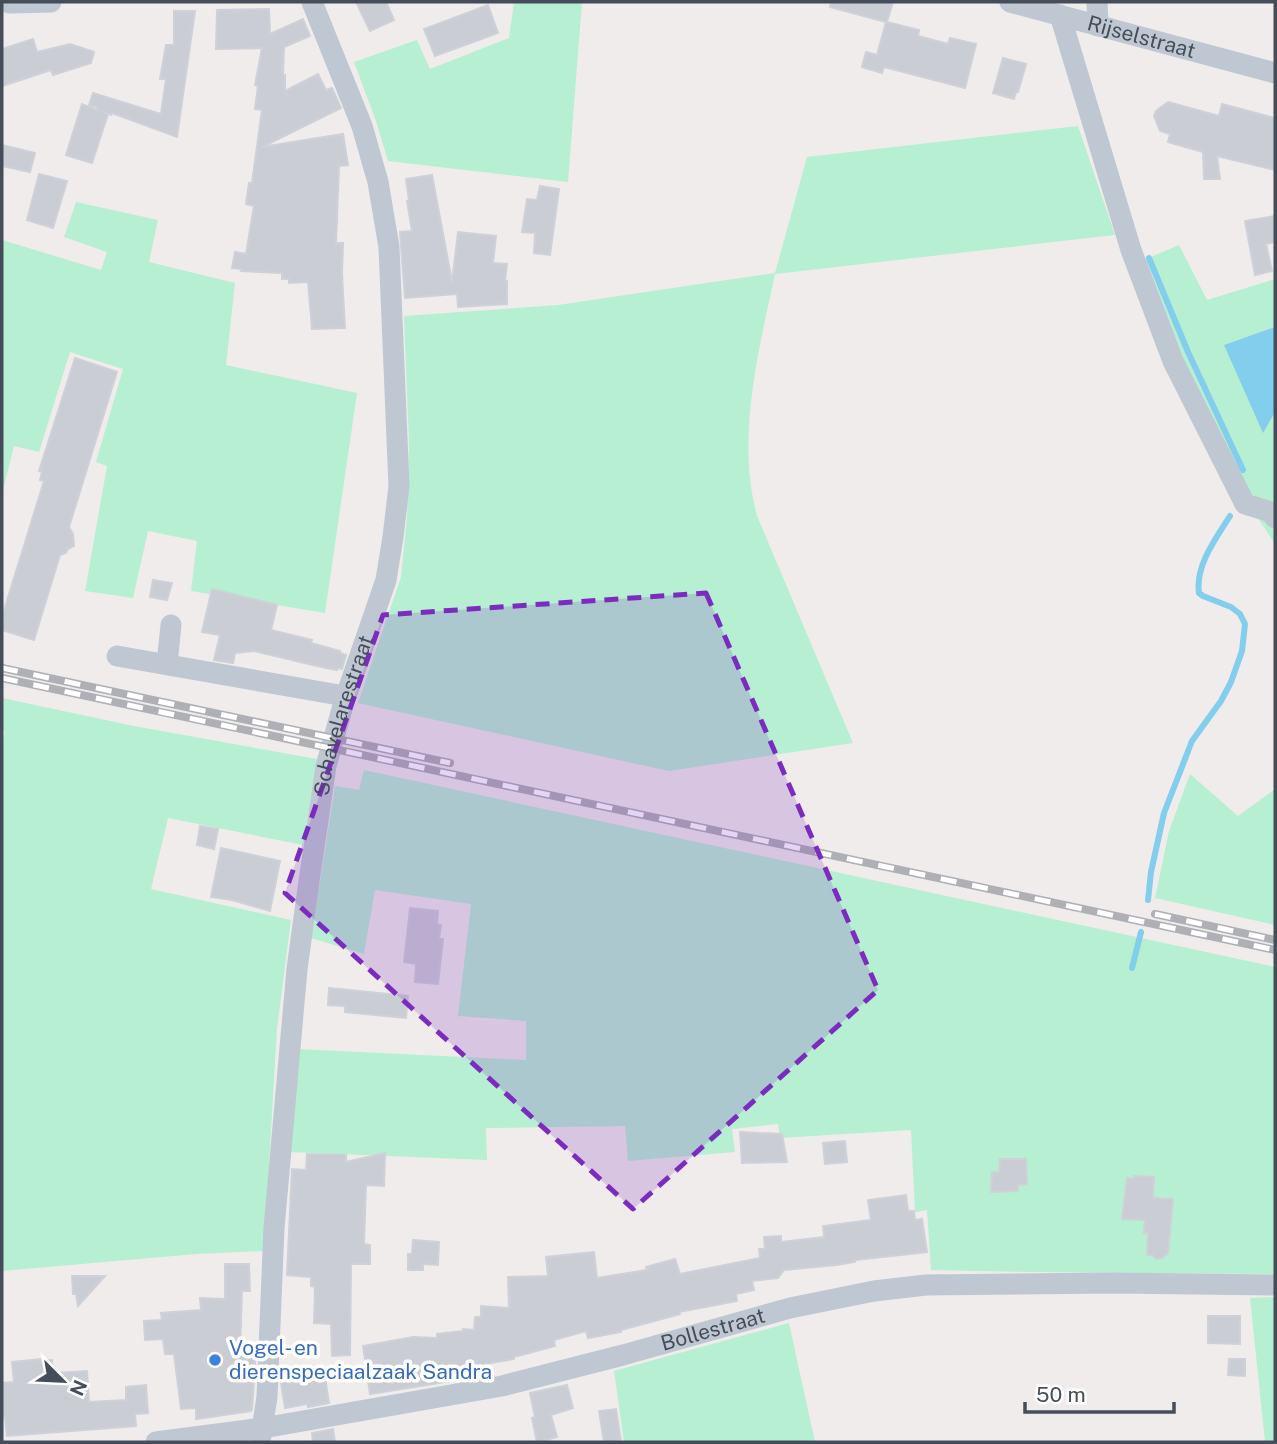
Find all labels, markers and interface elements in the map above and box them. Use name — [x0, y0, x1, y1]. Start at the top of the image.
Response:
street label: Rijselstraat — [1085, 10, 1198, 63]
street label: Schavelarestraat — [309, 632, 378, 797]
street label: Bollestraat — [658, 1303, 768, 1356]
place label: Vogel- en dierenspeciaalzaak Sandra — [229, 1335, 492, 1384]
north arrow — [28, 1346, 98, 1416]
marker: Vogel- en dierenspeciaalzaak Sandra — [207, 1352, 223, 1368]
scale bar — [1025, 1370, 1174, 1414]
text: N — [65, 1377, 92, 1399]
text: 50 m — [1036, 1382, 1086, 1407]

